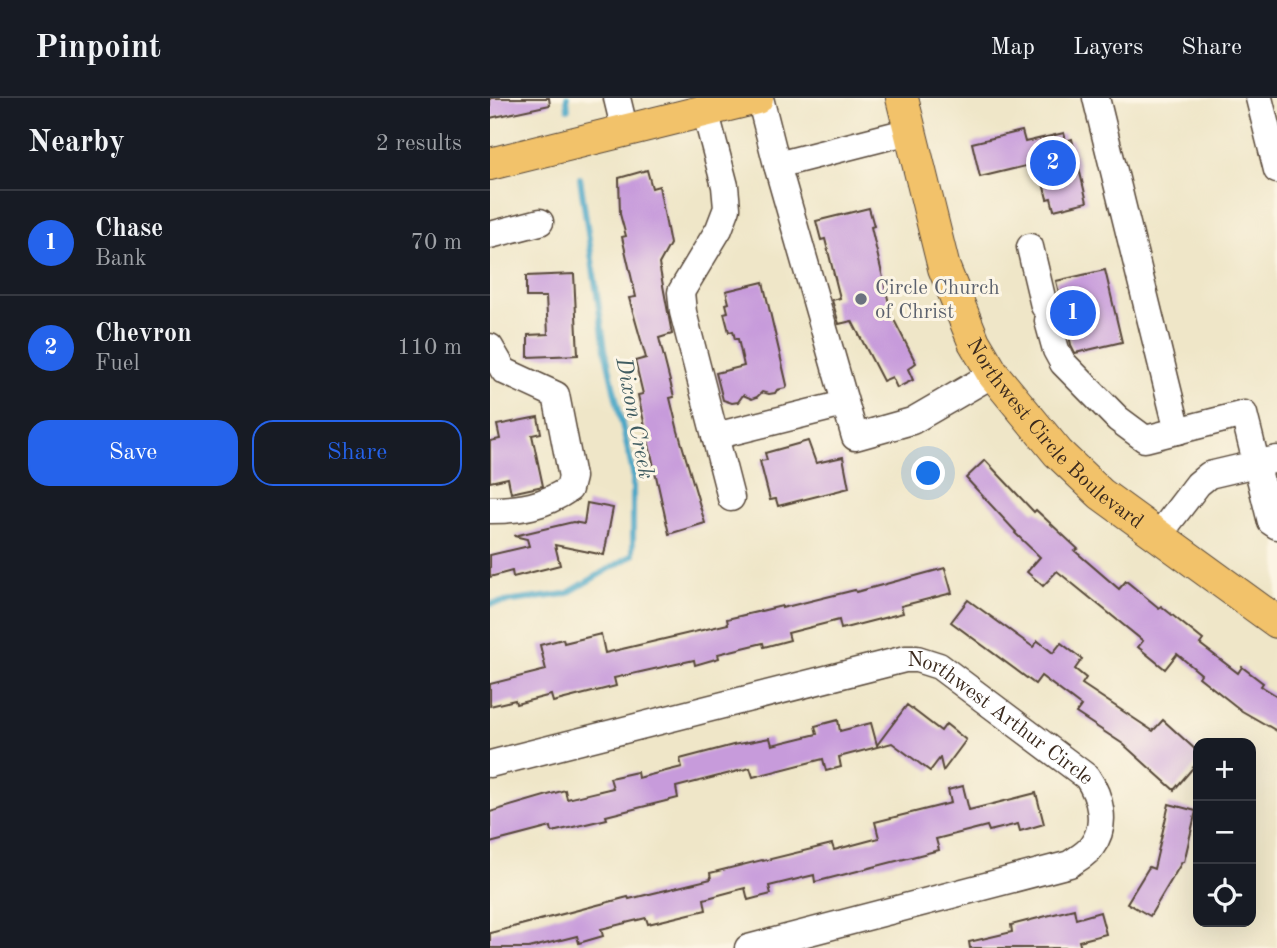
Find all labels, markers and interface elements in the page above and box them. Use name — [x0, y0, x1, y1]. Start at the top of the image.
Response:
text: Pinpoint — [35, 32, 161, 65]
text: Map — [991, 36, 1035, 60]
text: Layers — [1073, 36, 1143, 60]
text: Share — [1181, 36, 1242, 60]
text: Nearby — [28, 128, 125, 158]
text: 2 results — [376, 132, 462, 155]
pin: 2 — [1030, 137, 1076, 189]
text: Chase — [95, 216, 163, 242]
text: 1 — [44, 231, 58, 254]
text: 70 m — [411, 231, 462, 254]
text: Bank — [95, 247, 147, 270]
place label: Circle Church of Christ — [875, 278, 1000, 323]
pin: 1 — [1050, 287, 1096, 339]
marker: Circle Church of Christ — [853, 291, 869, 307]
text: Chevron — [95, 321, 192, 347]
street label: Northwest Circle Boulevard — [962, 335, 1147, 533]
text: 2 — [44, 336, 58, 359]
text: 110 m — [397, 336, 462, 359]
text: Fuel — [95, 352, 140, 375]
water label: Dixon Creek — [611, 354, 658, 481]
button: Save — [28, 420, 238, 486]
button: Share — [252, 420, 462, 486]
your location — [911, 456, 945, 490]
street label: Northwest Arthur Circle — [907, 650, 1098, 788]
map controls — [1193, 738, 1256, 927]
button: + — [1193, 738, 1256, 801]
button: − — [1193, 801, 1256, 864]
button: locate — [1193, 864, 1256, 927]

